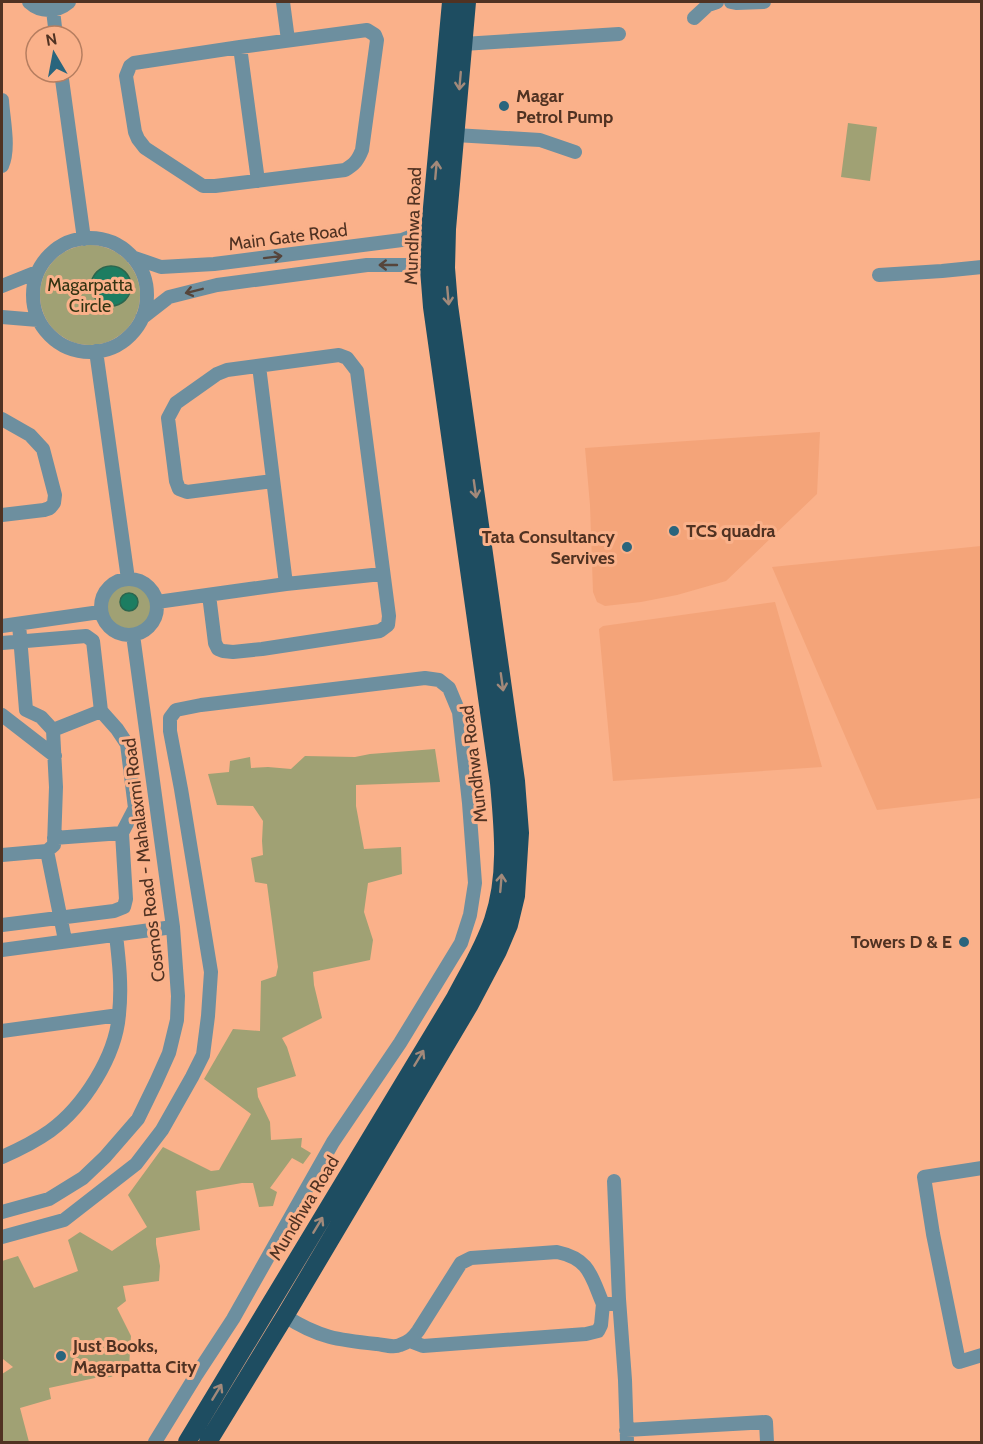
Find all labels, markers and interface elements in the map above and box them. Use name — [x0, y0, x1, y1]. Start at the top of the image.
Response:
north arrow — [24, 24, 84, 84]
text: N — [44, 29, 59, 50]
one-way arrow — [454, 70, 465, 90]
place label: Magar Petrol Pump — [516, 85, 613, 128]
marker: Magar Petrol Pump — [497, 99, 511, 113]
one-way arrow — [431, 161, 442, 181]
street label: Mundhwa Road — [400, 167, 426, 285]
street label: Main Gate Road — [227, 219, 349, 255]
one-way arrow — [262, 251, 282, 262]
one-way arrow — [378, 259, 398, 271]
park label: Magarpatta Circle — [47, 274, 133, 317]
one-way arrow — [185, 285, 204, 297]
one-way arrow — [443, 286, 454, 305]
one-way arrow — [469, 479, 480, 499]
place label: TCS quadra — [686, 520, 775, 542]
marker: TCS quadra — [667, 524, 681, 538]
place label: Tata Consultancy Servives — [482, 526, 615, 569]
marker: Tata Consultancy Servives — [620, 540, 634, 554]
one-way arrow — [496, 672, 507, 692]
street label: Mundhwa Road — [456, 704, 492, 824]
street label: Cosmos Road - Mahalaxmi Road — [118, 737, 170, 983]
one-way arrow — [496, 874, 507, 894]
place label: Towers D & E — [851, 931, 952, 953]
marker: Towers D & E — [957, 935, 971, 949]
one-way arrow — [413, 1050, 425, 1067]
street label: Mundhwa Road — [264, 1152, 344, 1264]
one-way arrow — [312, 1217, 324, 1234]
place label: Just Books, Magarpatta City — [72, 1335, 197, 1378]
marker: Just Books, Magarpatta City — [54, 1349, 68, 1363]
one-way arrow — [212, 1384, 224, 1401]

